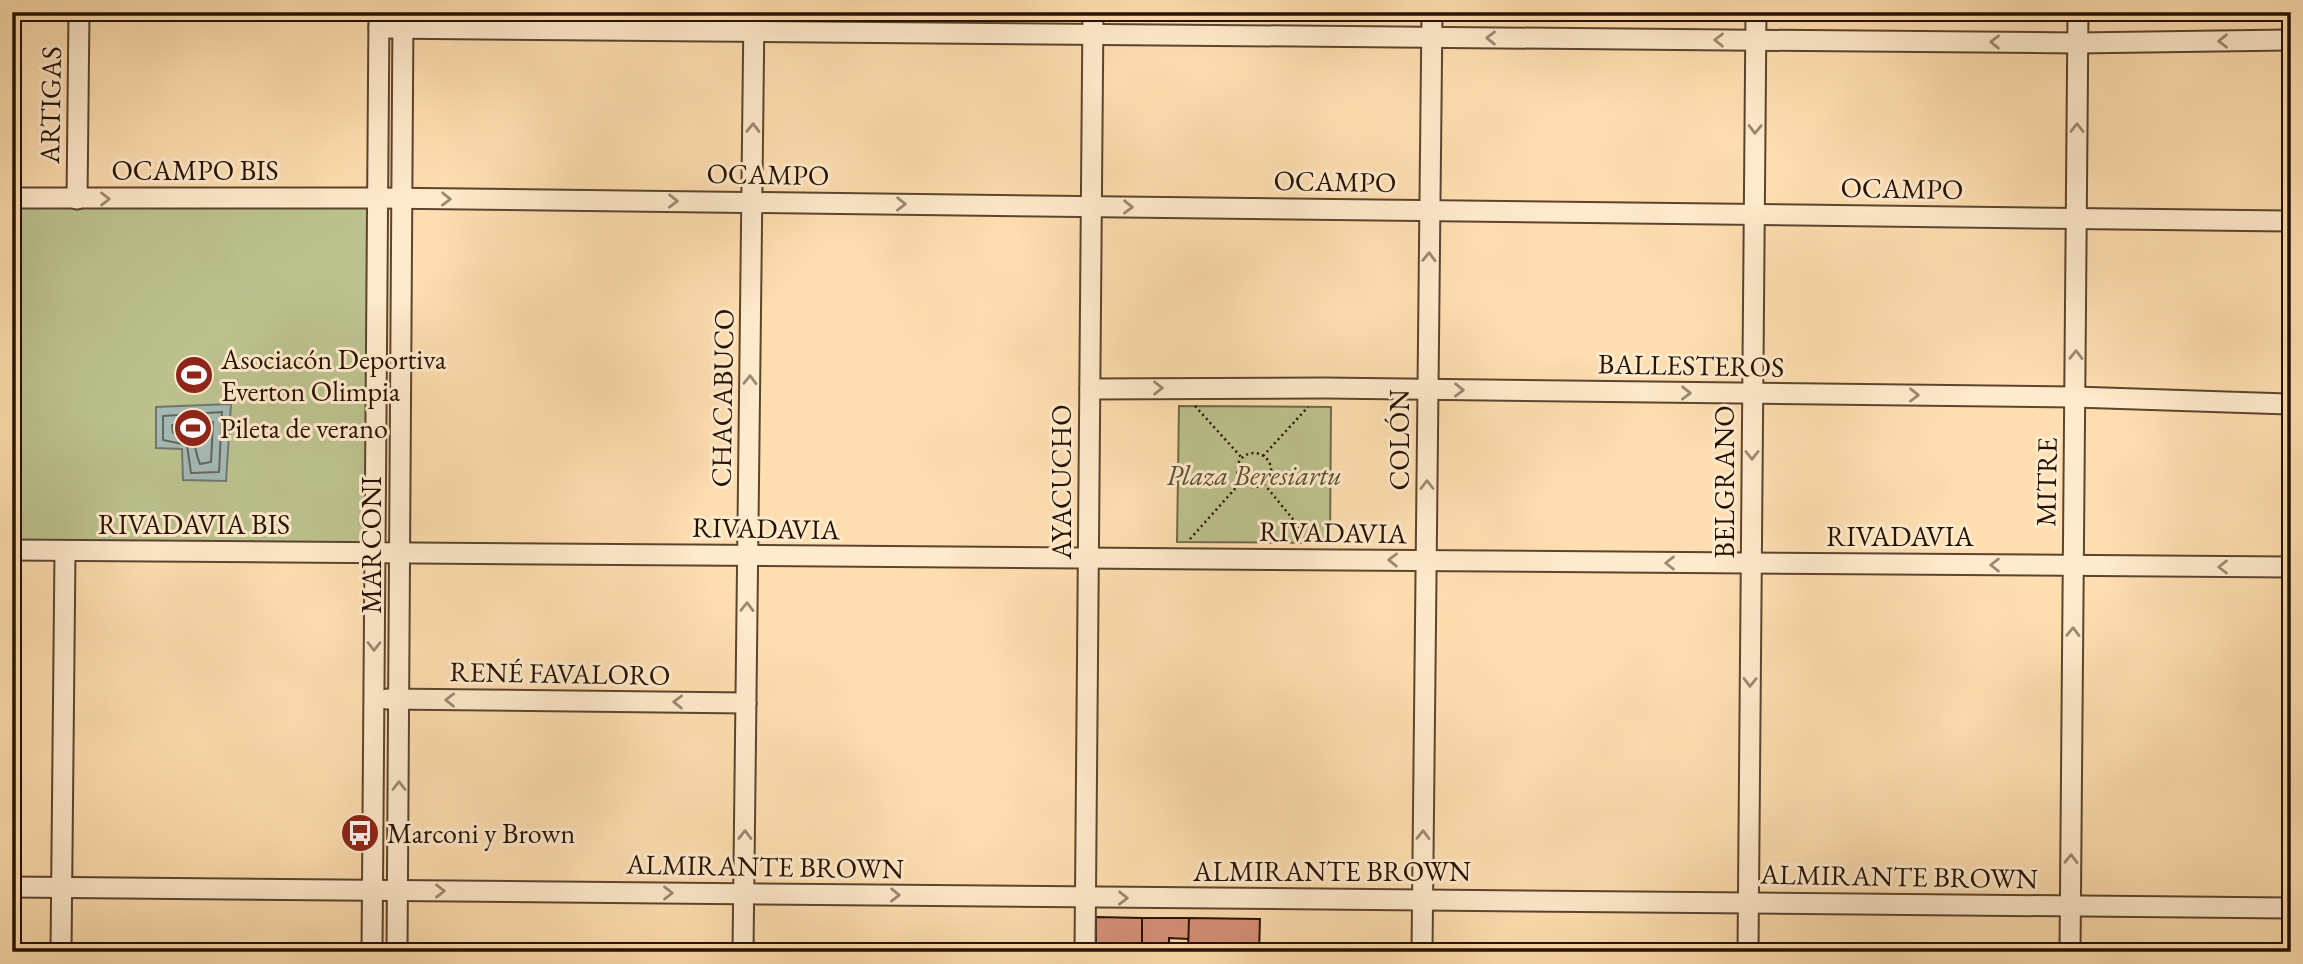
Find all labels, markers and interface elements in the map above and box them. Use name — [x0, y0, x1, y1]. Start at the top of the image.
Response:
one-way arrow — [1485, 30, 1496, 46]
one-way arrow — [1713, 32, 1723, 48]
one-way arrow — [2217, 33, 2227, 49]
one-way arrow — [1989, 34, 2000, 50]
street label: ARTIGAS — [31, 46, 69, 165]
one-way arrow — [745, 122, 761, 132]
one-way arrow — [2069, 122, 2085, 132]
one-way arrow — [1747, 125, 1763, 135]
street label: OCAMPO BIS — [111, 152, 279, 188]
street label: OCAMPO — [706, 155, 830, 193]
street label: OCAMPO — [1273, 162, 1397, 200]
street label: OCAMPO — [1840, 169, 1964, 207]
one-way arrow — [100, 191, 111, 207]
one-way arrow — [441, 191, 452, 206]
one-way arrow — [669, 193, 679, 209]
one-way arrow — [896, 196, 907, 212]
one-way arrow — [1123, 199, 1134, 214]
one-way arrow — [1421, 251, 1437, 262]
street label: CHACABUCO — [702, 308, 742, 488]
place label: Asociacón Deportiva Everton Olimpia — [220, 341, 447, 409]
street label: BALLESTEROS — [1598, 345, 1784, 385]
one-way arrow — [2068, 349, 2083, 360]
sports icon: Asociacón Deportiva Everton Olimpia — [173, 354, 215, 396]
one-way arrow — [742, 374, 758, 384]
one-way arrow — [1153, 381, 1164, 396]
one-way arrow — [1454, 383, 1465, 398]
one-way arrow — [1682, 385, 1692, 401]
one-way arrow — [1909, 387, 1920, 403]
street label: COLÓN — [1381, 389, 1417, 491]
street label: AYACUCHO — [1043, 404, 1079, 561]
street label: BELGRANO — [1706, 406, 1742, 559]
sports icon: Pileta de verano — [172, 407, 214, 449]
place label: Pileta de verano — [220, 410, 388, 446]
street label: MITRE — [2027, 437, 2065, 527]
one-way arrow — [1744, 450, 1760, 461]
park label: Plaza Beresiartu — [1166, 457, 1342, 493]
street label: MARCONI — [353, 476, 389, 614]
one-way arrow — [1419, 479, 1435, 489]
street label: RIVADAVIA BIS — [98, 506, 290, 542]
street label: RIVADAVIA — [692, 509, 841, 547]
street label: RIVADAVIA — [1259, 513, 1408, 551]
street label: RIVADAVIA — [1826, 518, 1974, 554]
one-way arrow — [1387, 552, 1398, 568]
one-way arrow — [1664, 555, 1674, 571]
one-way arrow — [1989, 557, 2000, 573]
one-way arrow — [2217, 559, 2227, 575]
one-way arrow — [739, 601, 755, 612]
one-way arrow — [2065, 626, 2081, 636]
one-way arrow — [366, 641, 382, 652]
street label: RENÉ FAVALORO — [449, 653, 671, 693]
one-way arrow — [1742, 678, 1758, 688]
one-way arrow — [445, 692, 455, 708]
one-way arrow — [672, 694, 683, 710]
one-way arrow — [391, 780, 406, 791]
bus stop icon: Marconi y Brown — [339, 812, 381, 854]
place label: Marconi y Brown — [387, 815, 575, 851]
one-way arrow — [737, 829, 752, 840]
one-way arrow — [1415, 829, 1431, 839]
street label: ALMIRANTE BROWN — [625, 846, 904, 886]
street label: ALMIRANTE BROWN — [1192, 853, 1471, 889]
one-way arrow — [2063, 853, 2079, 864]
street label: ALMIRANTE BROWN — [1759, 856, 2038, 896]
one-way arrow — [436, 883, 446, 899]
one-way arrow — [663, 885, 674, 901]
one-way arrow — [891, 887, 901, 903]
one-way arrow — [1118, 890, 1129, 905]

